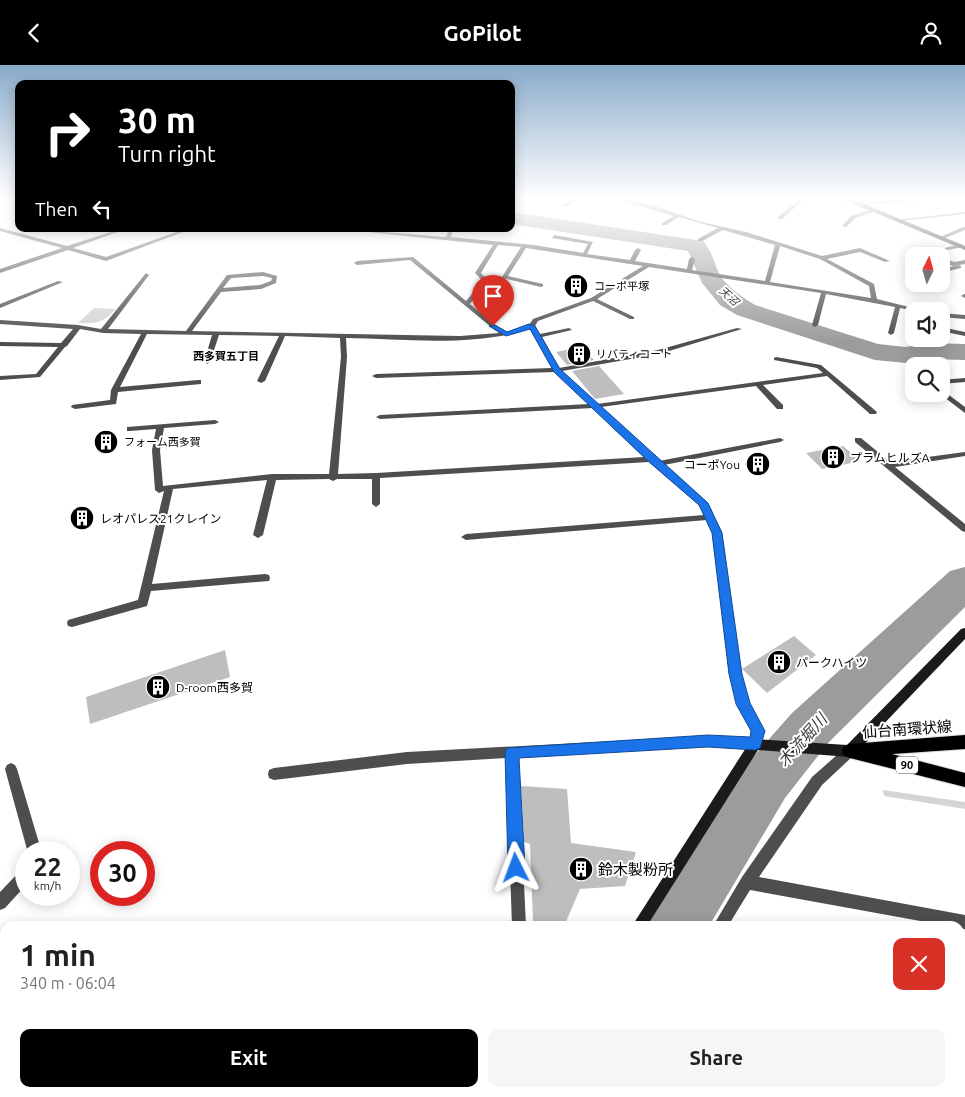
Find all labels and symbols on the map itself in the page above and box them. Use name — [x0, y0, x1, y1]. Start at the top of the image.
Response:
north arrow — [905, 247, 950, 293]
building icon: コーポ平塚 — [563, 273, 589, 299]
pin — [472, 275, 514, 326]
place label: コーポ平塚 — [594, 280, 649, 292]
water label: 天沼 — [717, 284, 743, 309]
building icon: リバティコート — [566, 341, 592, 367]
place label: リバティコート — [596, 348, 672, 360]
district label: 西多賀五丁目 — [193, 350, 259, 362]
building icon: フォーム西多賀 — [93, 429, 119, 455]
place label: フォーム西多賀 — [124, 436, 201, 448]
building icon: プラムヒルズA — [820, 444, 846, 470]
building icon: コーポYou — [745, 451, 771, 477]
place label: プラムヒルズA — [850, 451, 930, 464]
place label: コーポYou — [684, 458, 740, 471]
building icon: レオパレス21クレイン — [69, 505, 95, 531]
place label: レオパレス21クレイン — [100, 512, 222, 525]
building icon: パークハイツ — [766, 649, 792, 675]
place label: パークハイツ — [796, 656, 867, 669]
building icon: D-room西多賀 — [145, 674, 171, 700]
place label: D-room西多賀 — [176, 681, 253, 694]
water label: 木流堀川 — [774, 709, 831, 770]
street label: 仙台南環状線 — [862, 717, 952, 741]
road number: 90 — [896, 757, 918, 773]
speed limit sign: 30 — [90, 841, 155, 906]
position arrow — [489, 841, 541, 893]
building icon: 鈴木製粉所 — [568, 856, 594, 882]
place label: 鈴木製粉所 — [598, 861, 673, 878]

